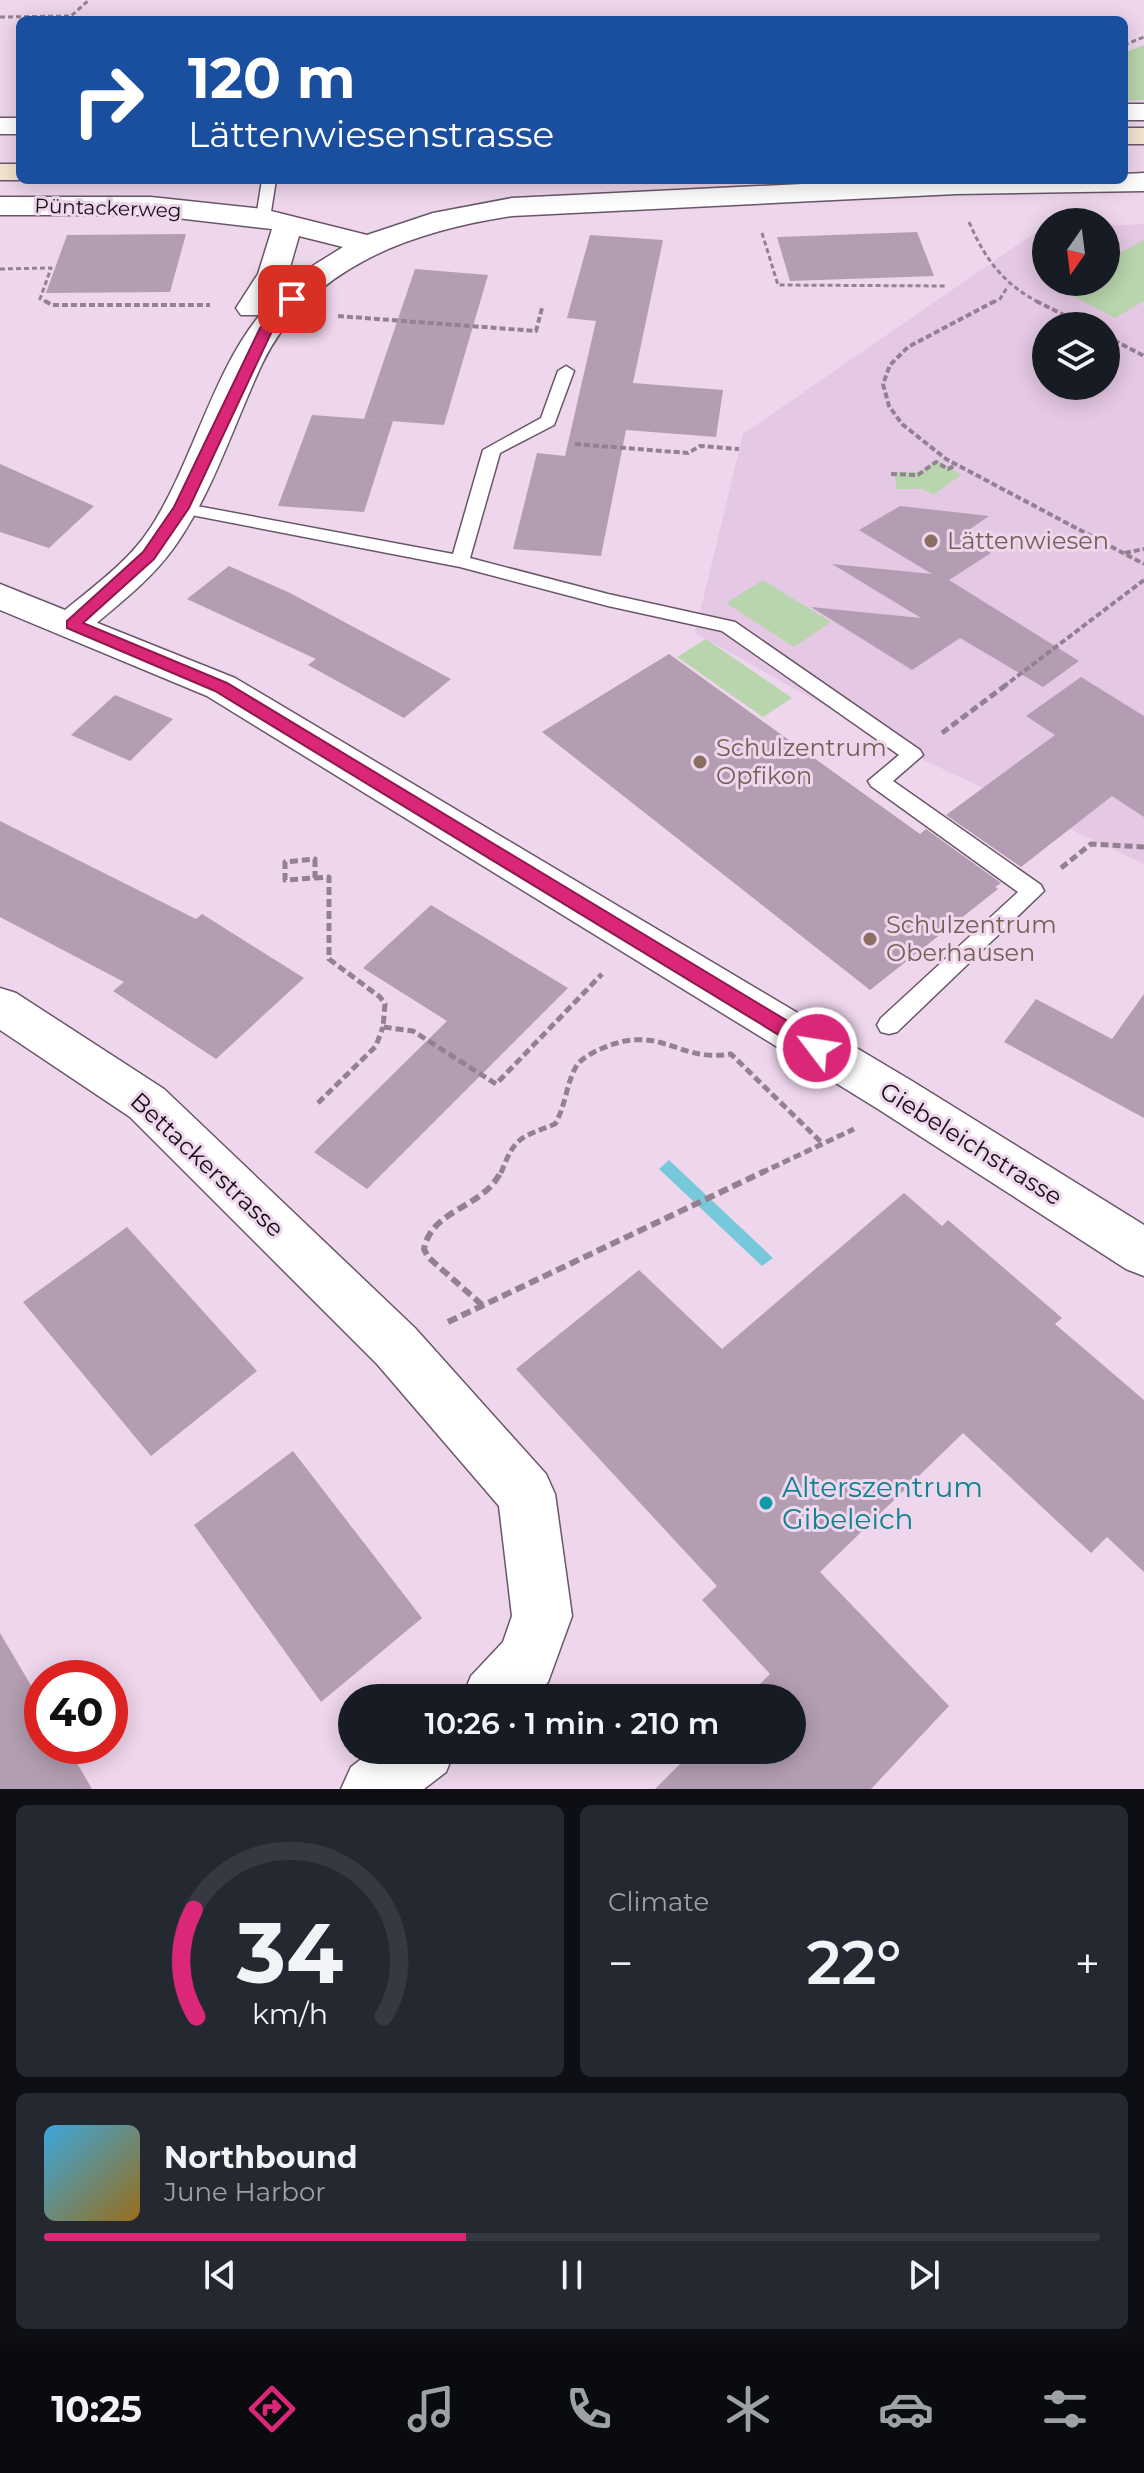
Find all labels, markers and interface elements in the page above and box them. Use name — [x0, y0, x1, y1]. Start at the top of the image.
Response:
text: 120 m — [188, 44, 356, 112]
icon: right — [56, 48, 160, 152]
text: Lättenwiesenstrasse — [188, 112, 554, 156]
street label: Püntackerweg — [34, 193, 182, 223]
north arrow — [1032, 208, 1120, 296]
map controls — [1032, 208, 1120, 400]
pin — [258, 265, 326, 333]
icon: arrive — [270, 277, 314, 321]
button: layers — [1032, 312, 1120, 400]
place label: Lättenwiesen — [947, 526, 1109, 555]
marker: Lättenwiesen — [922, 532, 940, 550]
place label: Schulzentrum Opfikon — [716, 733, 887, 790]
marker: Schulzentrum Opfikon — [691, 753, 709, 771]
place label: Schulzentrum Oberhausen — [886, 910, 1057, 967]
marker: Schulzentrum Oberhausen — [861, 930, 879, 948]
position arrow — [775, 1006, 859, 1090]
street label: Giebeleichstrasse — [875, 1076, 1068, 1211]
street label: Bettackerstrasse — [125, 1086, 290, 1243]
place label: Alterszentrum Gibeleich — [782, 1470, 983, 1536]
marker: Alterszentrum Gibeleich — [757, 1494, 775, 1512]
speed limit sign: 40 — [24, 1660, 128, 1764]
text: 10:26 · 1 min · 210 m — [425, 1705, 719, 1742]
text: Climate — [608, 1886, 709, 1918]
text: 34 — [236, 1902, 343, 2004]
text: 22° — [807, 1926, 901, 1999]
text: − — [608, 1936, 633, 1990]
text: + — [1075, 1936, 1100, 1990]
text: km/h — [252, 1996, 328, 2031]
text: Northbound — [164, 2139, 358, 2176]
text: June Harbor — [164, 2176, 326, 2208]
icon: previous — [198, 2253, 242, 2297]
icon: pause — [550, 2253, 594, 2297]
icon: next — [902, 2253, 946, 2297]
icon: directions — [244, 2381, 300, 2437]
icon: music — [403, 2381, 459, 2437]
icon: phone — [561, 2381, 617, 2437]
icon: climate — [720, 2381, 776, 2437]
icon: car — [878, 2381, 934, 2437]
icon: filters — [1037, 2381, 1093, 2437]
text: 10:25 — [51, 2387, 142, 2431]

